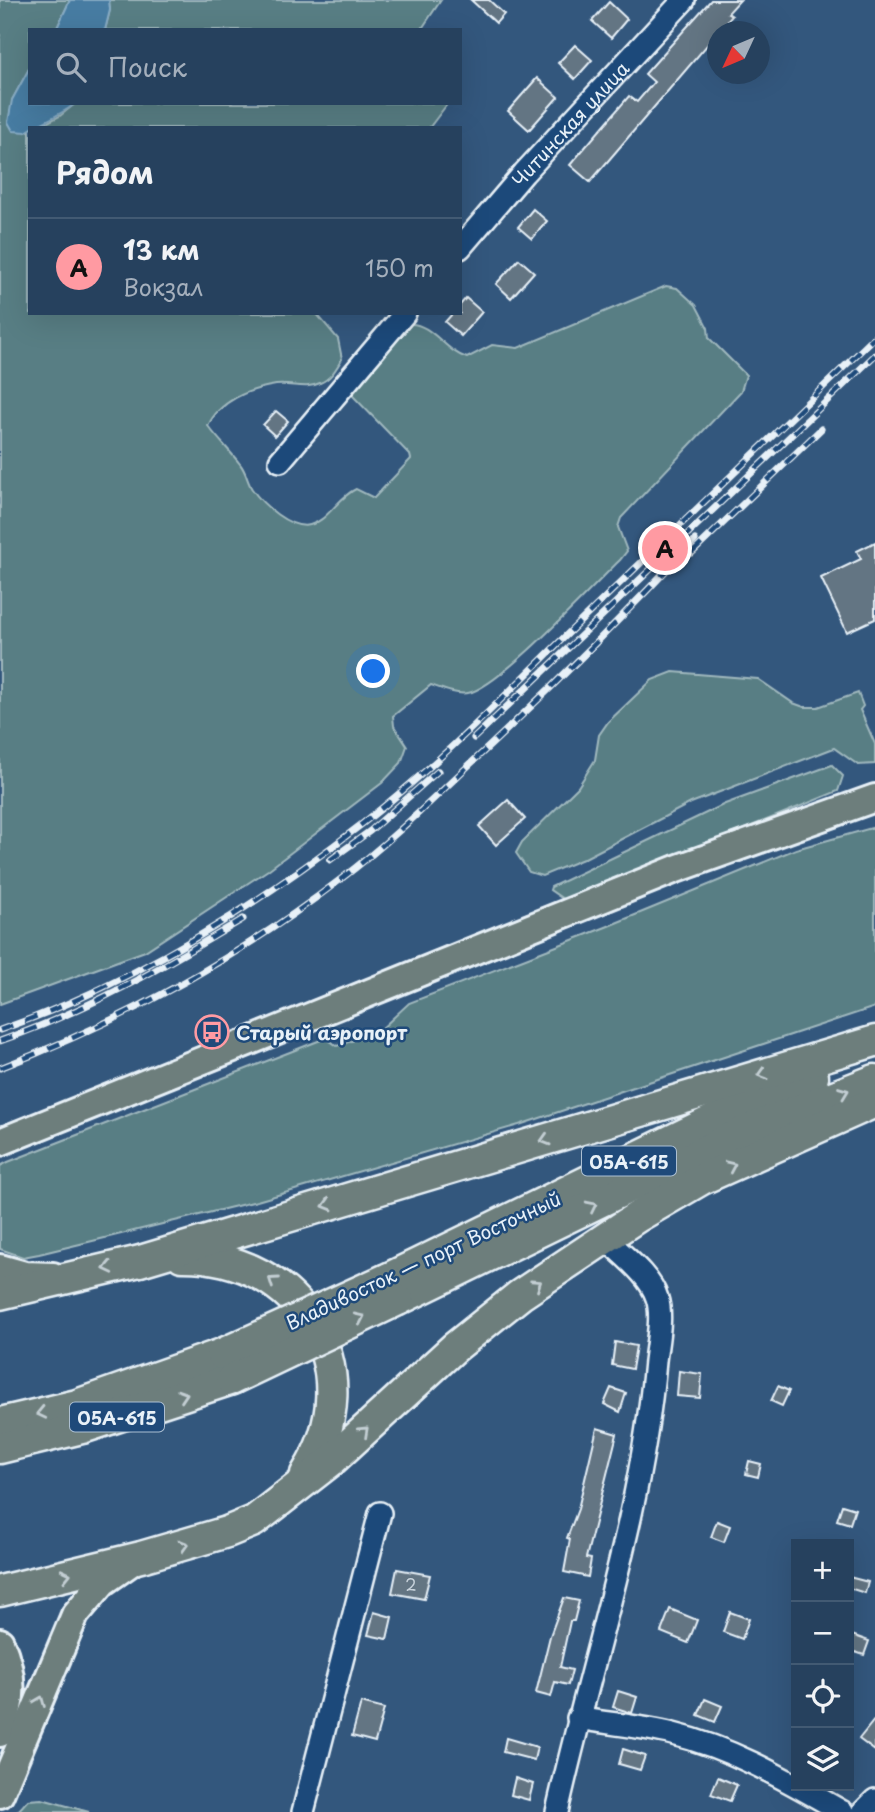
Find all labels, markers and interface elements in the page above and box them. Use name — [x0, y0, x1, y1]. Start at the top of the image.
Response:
north arrow — [707, 21, 770, 84]
search box — [28, 28, 462, 105]
text: Поиск — [108, 47, 187, 86]
icon: search — [52, 48, 90, 86]
street label: Читинская улица — [505, 55, 635, 192]
text: Рядом — [56, 149, 154, 194]
text: 13 км — [123, 230, 200, 269]
text: A — [70, 250, 88, 285]
text: 150 m — [365, 250, 434, 285]
text: Вокзал — [123, 269, 203, 304]
pin: A — [642, 522, 688, 574]
your location — [356, 654, 390, 688]
bus stop icon: Старый аэропорт — [193, 1013, 231, 1051]
place label: Старый аэропорт — [236, 1018, 408, 1046]
one-way arrow — [757, 1066, 769, 1081]
one-way arrow — [837, 1087, 849, 1101]
one-way arrow — [539, 1131, 551, 1146]
road number: 05А-615 — [582, 1146, 676, 1176]
one-way arrow — [724, 1160, 736, 1174]
street label: Владивосток — порт Восточный — [281, 1184, 565, 1336]
one-way arrow — [321, 1197, 333, 1212]
one-way arrow — [585, 1200, 597, 1214]
one-way arrow — [102, 1260, 114, 1274]
one-way arrow — [268, 1277, 281, 1289]
one-way arrow — [529, 1280, 542, 1292]
one-way arrow — [353, 1313, 365, 1327]
one-way arrow — [176, 1389, 189, 1403]
road number: 05А-615 — [70, 1402, 164, 1432]
one-way arrow — [35, 1405, 47, 1420]
one-way arrow — [356, 1427, 369, 1439]
one-way arrow — [177, 1538, 189, 1553]
map controls — [791, 1539, 854, 1791]
button: + — [791, 1539, 854, 1602]
one-way arrow — [60, 1569, 72, 1583]
house number: 2 — [405, 1572, 417, 1596]
button: − — [791, 1602, 854, 1665]
button: locate — [791, 1665, 854, 1728]
one-way arrow — [32, 1695, 46, 1707]
button: layers — [791, 1728, 854, 1791]

